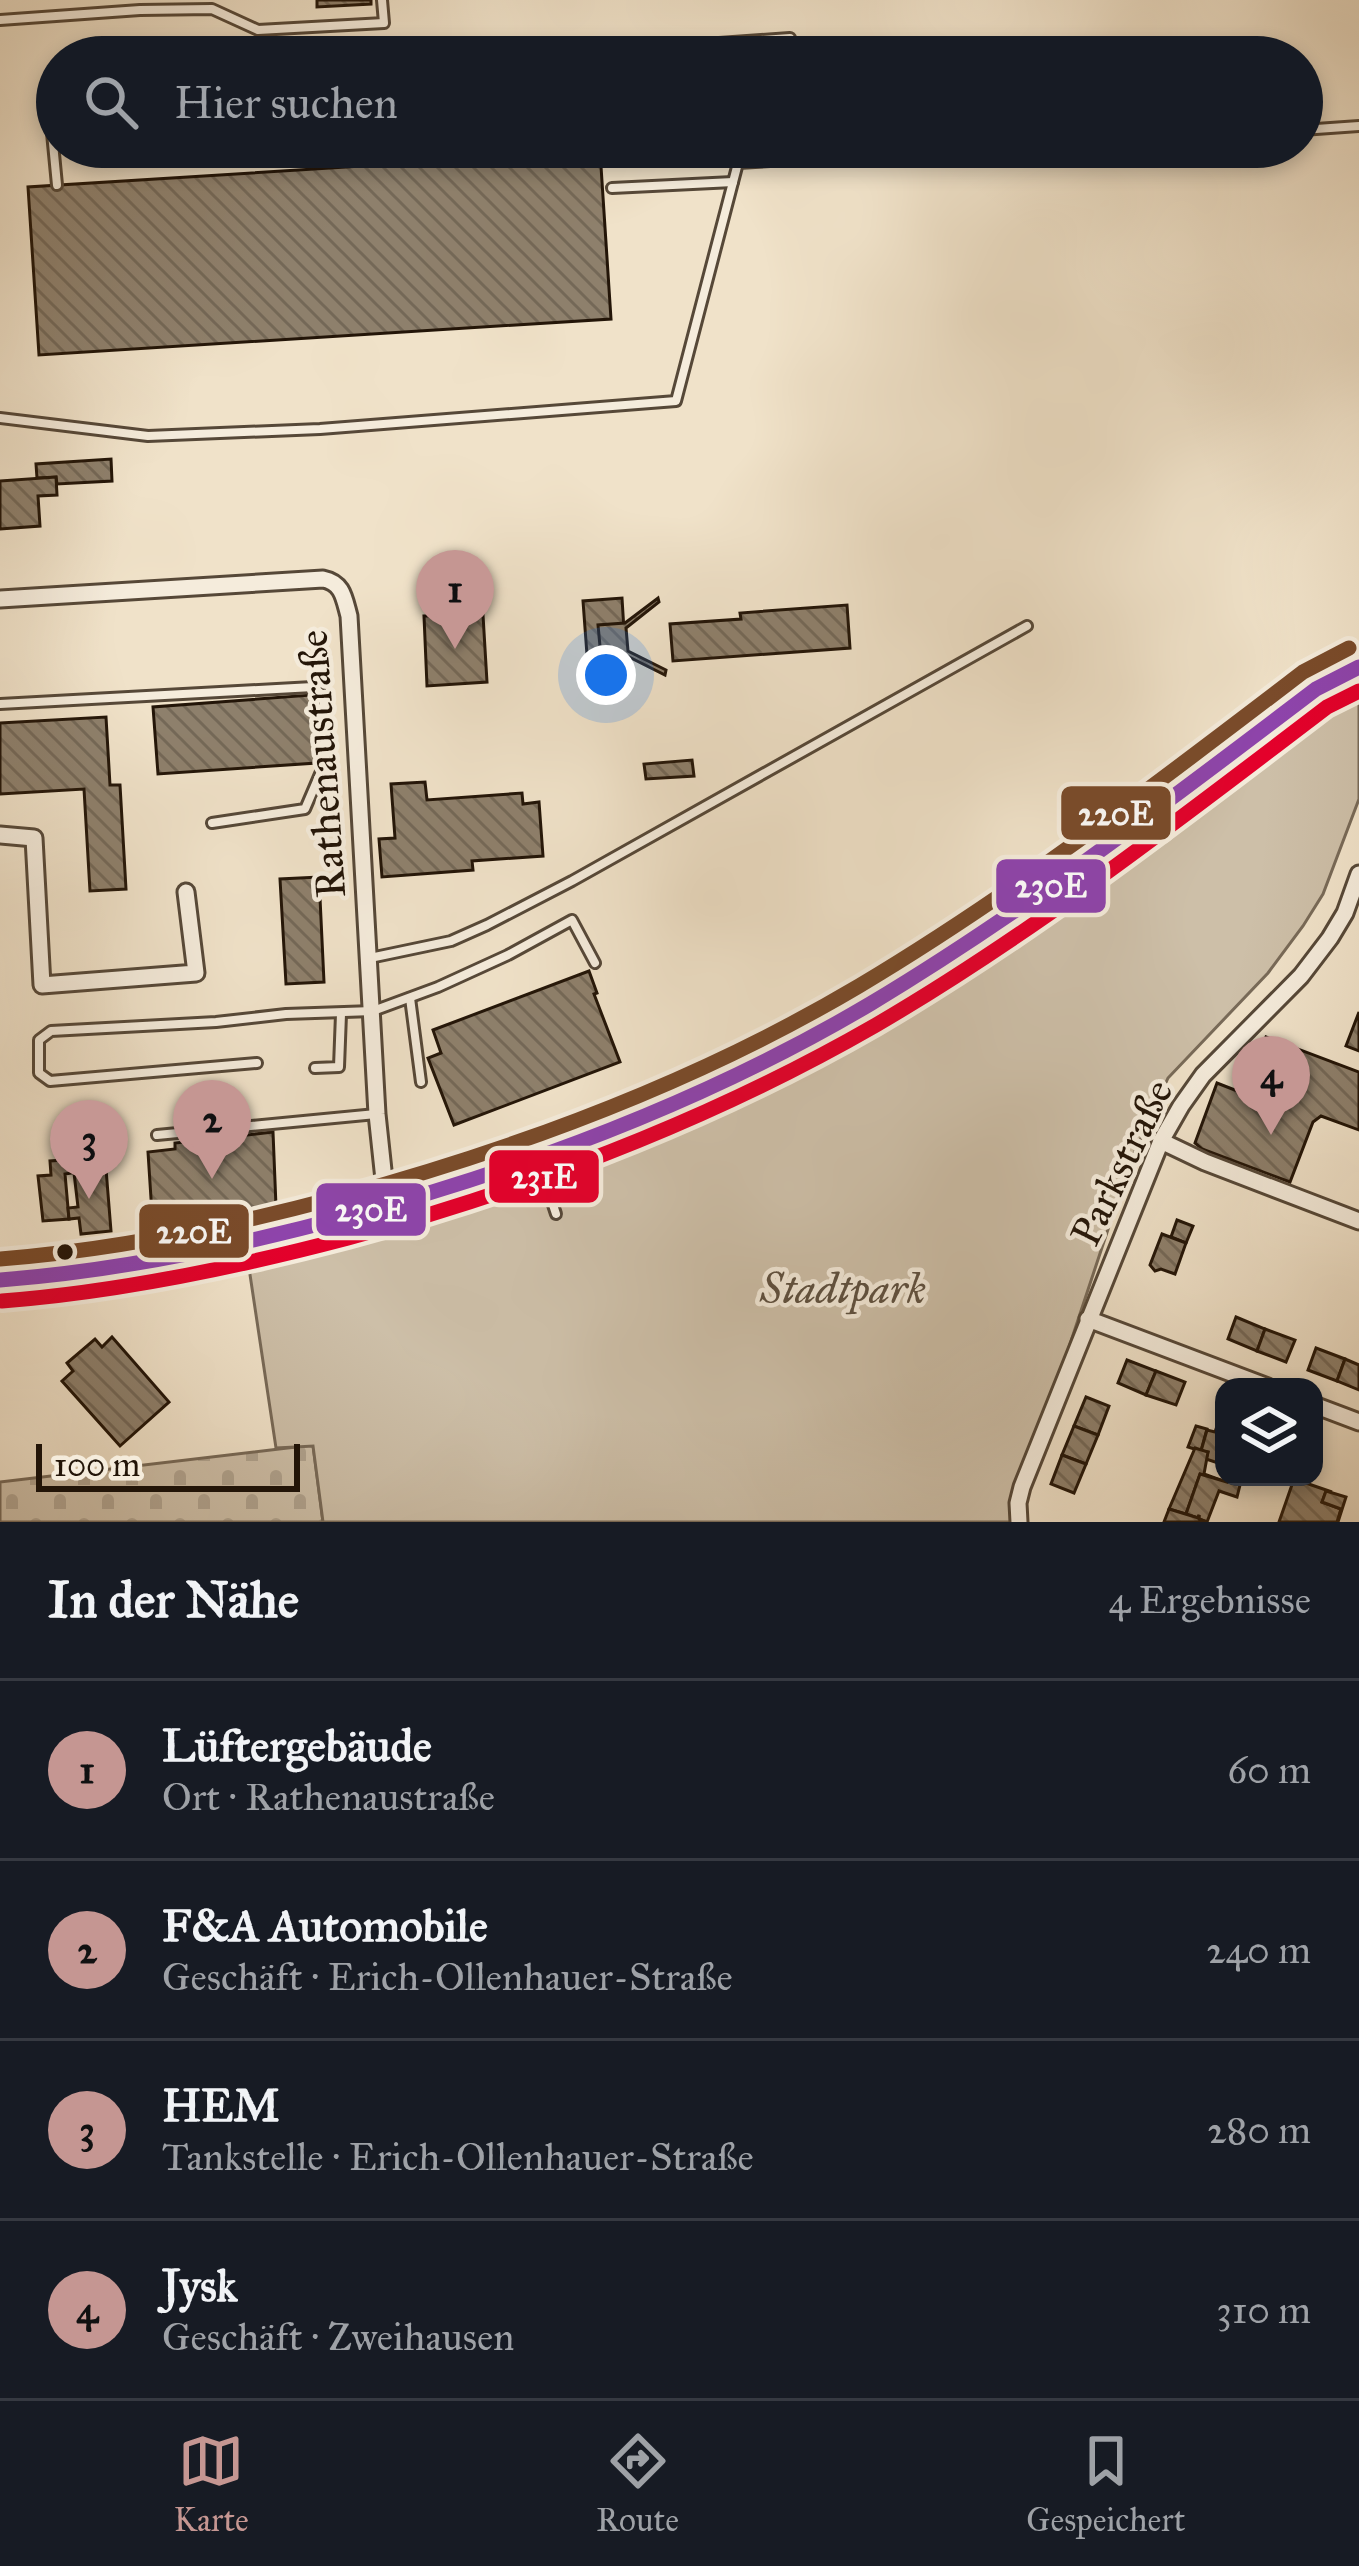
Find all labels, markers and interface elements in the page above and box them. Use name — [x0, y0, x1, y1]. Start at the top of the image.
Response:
search box — [36, 36, 1323, 168]
icon: search — [78, 69, 144, 135]
text: Hier suchen — [174, 75, 398, 130]
pin: 1 — [416, 550, 494, 649]
street label: Rathenaustraße — [287, 628, 357, 900]
your location — [576, 645, 636, 705]
line badge: 220E — [1059, 784, 1173, 842]
text: 220E — [1078, 794, 1154, 834]
line badge: 230E — [994, 857, 1108, 915]
text: 230E — [1015, 866, 1088, 906]
pin: 4 — [1232, 1036, 1310, 1135]
street label: Parkstraße — [1059, 1071, 1184, 1254]
pin: 2 — [173, 1080, 251, 1179]
pin: 3 — [50, 1100, 128, 1199]
line badge: 231E — [487, 1148, 601, 1205]
text: 231E — [511, 1157, 577, 1197]
line badge: 230E — [314, 1181, 428, 1238]
text: 230E — [335, 1190, 408, 1230]
line badge: 220E — [137, 1202, 251, 1260]
text: 220E — [156, 1212, 232, 1252]
unlabelled marker — [54, 1241, 76, 1263]
park label: Stadtpark — [759, 1263, 926, 1315]
map controls — [1215, 1378, 1323, 1486]
button: layers — [1215, 1378, 1323, 1486]
scale bar — [36, 1438, 300, 1491]
text: 100 m — [54, 1445, 140, 1485]
text: In der Nähe — [48, 1569, 299, 1631]
text: 4 Ergebnisse — [1109, 1576, 1311, 1624]
text: Lüftergebäude — [162, 1718, 432, 1773]
text: 1 — [79, 1746, 95, 1794]
text: 60 m — [1227, 1746, 1311, 1794]
text: Ort · Rathenaustraße — [162, 1773, 495, 1821]
text: F&A Automobile — [162, 1898, 488, 1953]
text: 2 — [77, 1926, 97, 1974]
text: 240 m — [1206, 1926, 1311, 1974]
text: Geschäft · Erich-Ollenhauer-Straße — [162, 1953, 733, 2001]
text: HEM — [162, 2078, 280, 2133]
text: 3 — [79, 2106, 95, 2154]
text: 280 m — [1207, 2106, 1311, 2154]
text: Tankstelle · Erich-Ollenhauer-Straße — [162, 2133, 754, 2181]
text: Jysk — [162, 2258, 237, 2313]
text: 4 — [76, 2286, 98, 2334]
text: 310 m — [1216, 2286, 1311, 2334]
text: Geschäft · Zweihausen — [162, 2313, 514, 2361]
tab: Karte — [174, 2428, 249, 2540]
tab: Route — [596, 2428, 679, 2540]
tab: Gespeichert — [1026, 2428, 1185, 2540]

